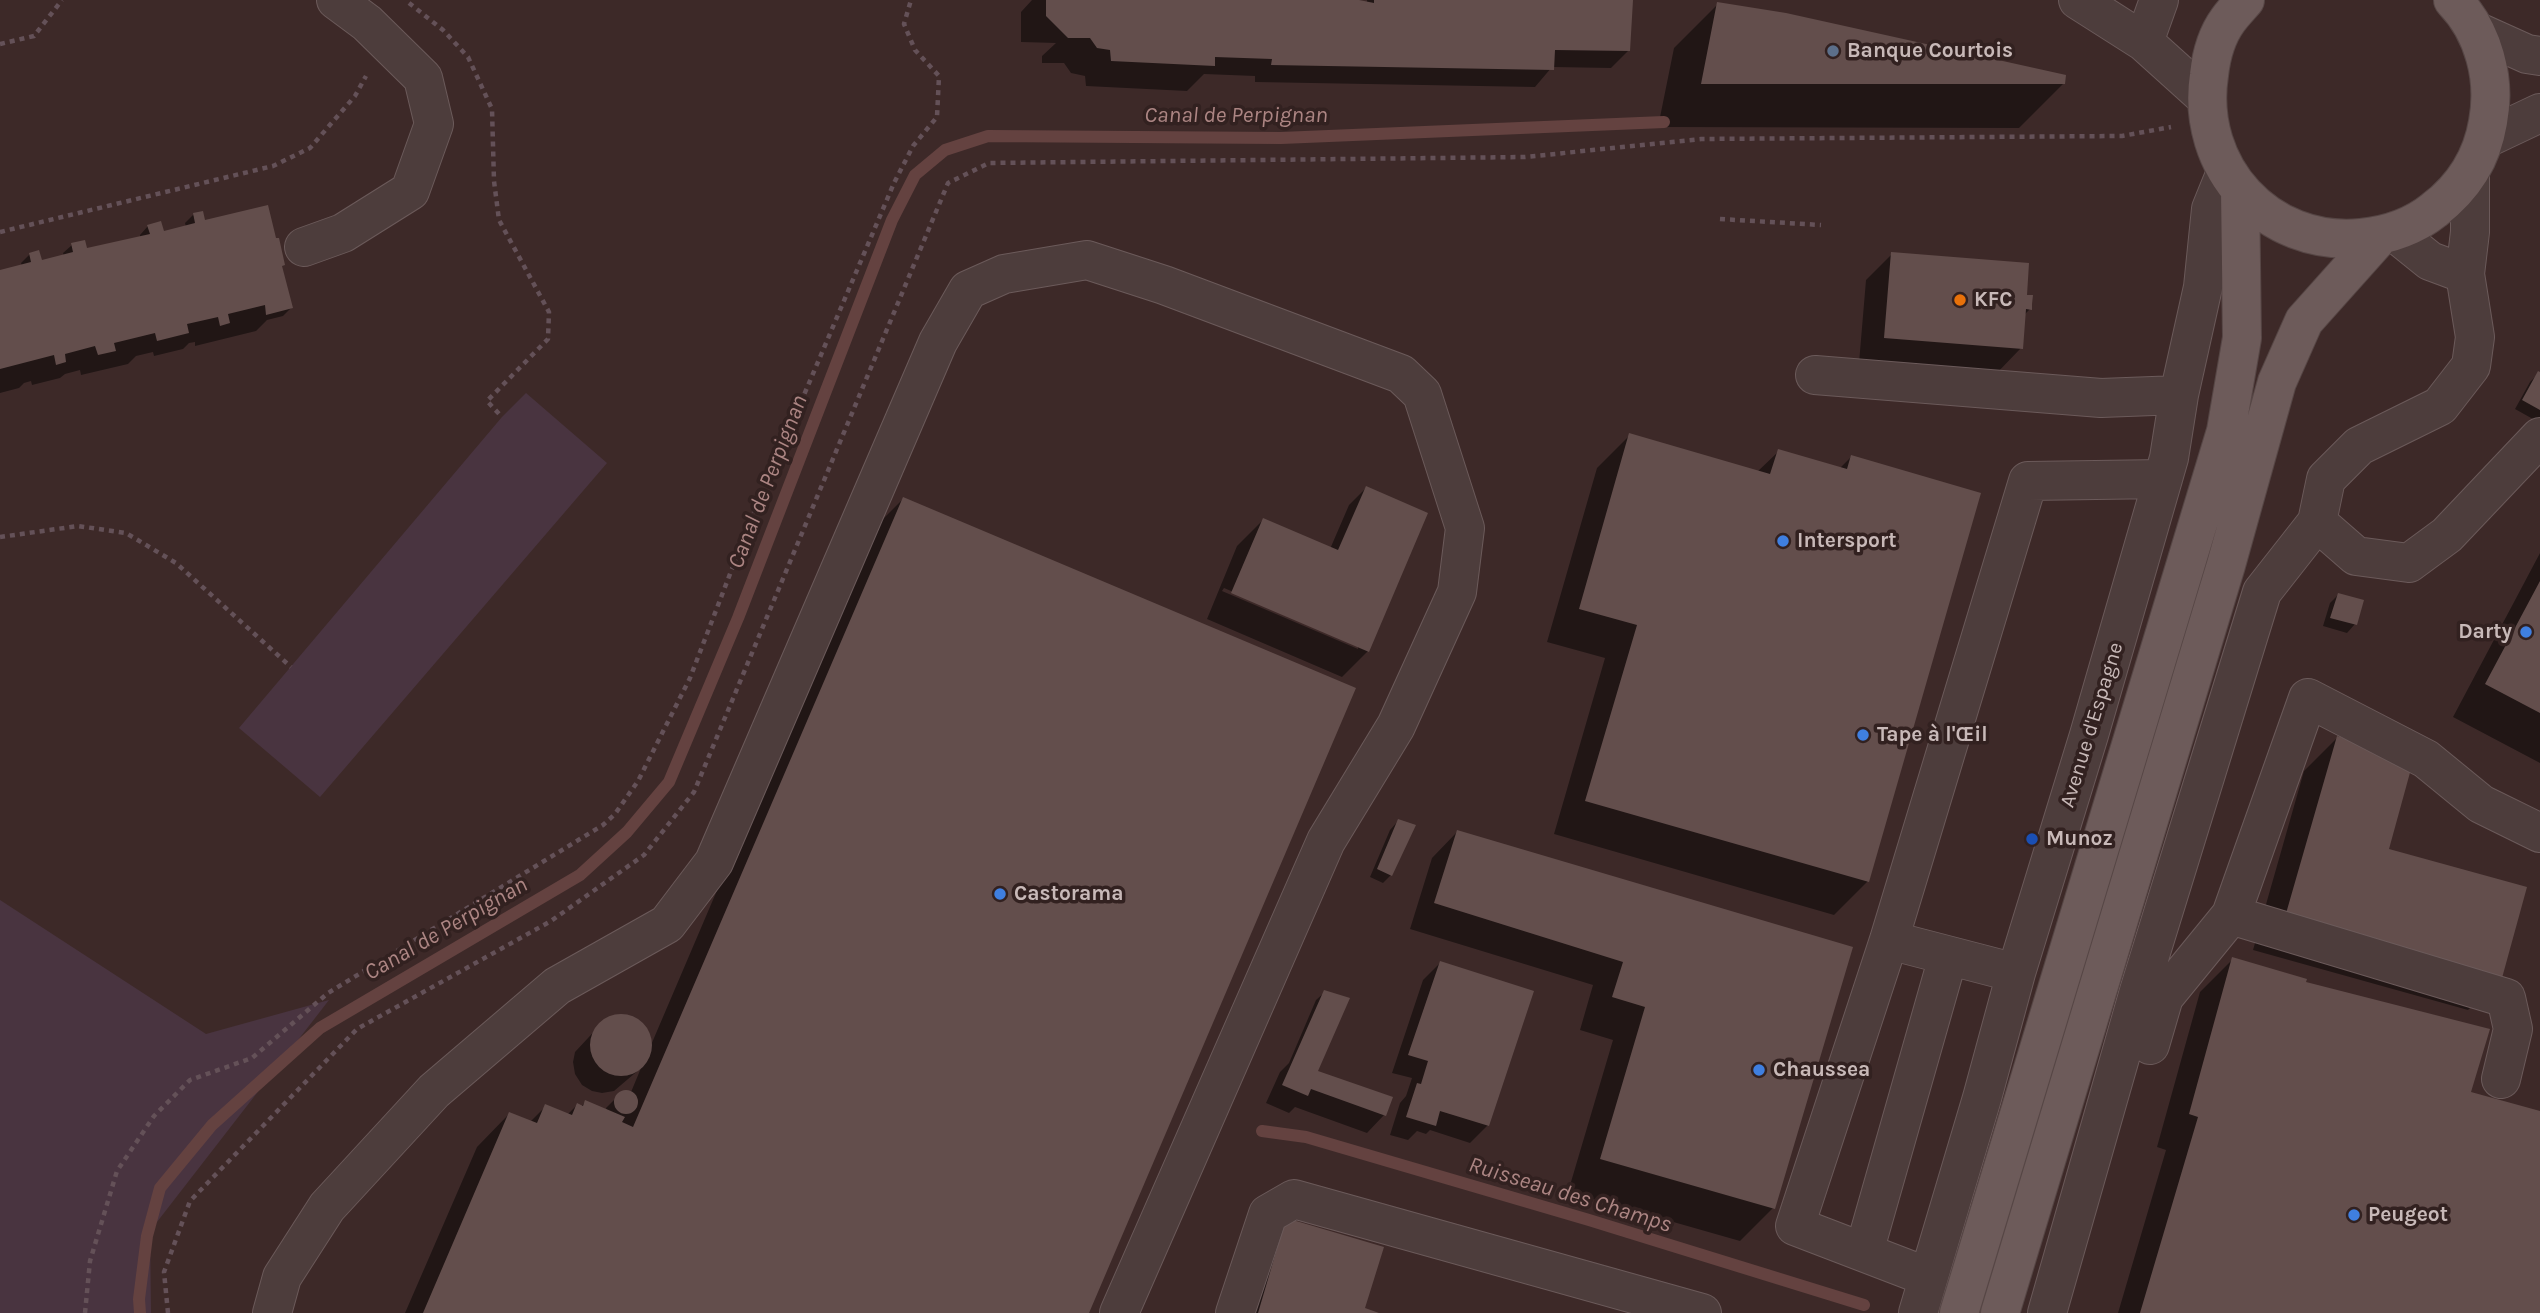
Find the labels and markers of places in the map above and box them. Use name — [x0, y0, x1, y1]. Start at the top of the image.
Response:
place label: Banque Courtois — [1847, 38, 2013, 64]
marker: Banque Courtois — [1825, 43, 1841, 59]
place label: KFC — [1974, 287, 2013, 313]
marker: KFC — [1952, 292, 1968, 308]
place label: Intersport — [1797, 528, 1896, 554]
marker: Intersport — [1775, 533, 1791, 549]
place label: Darty — [2458, 619, 2512, 645]
marker: Darty — [2518, 624, 2534, 640]
place label: Tape à l'Œil — [1877, 722, 1988, 748]
marker: Tape à l'Œil — [1855, 727, 1871, 743]
place label: Munoz — [2046, 826, 2113, 852]
marker: Munoz — [2024, 831, 2040, 847]
place label: Castorama — [1014, 881, 1124, 907]
marker: Castorama — [992, 886, 1008, 902]
place label: Chaussea — [1773, 1057, 1870, 1083]
marker: Chaussea — [1751, 1062, 1767, 1078]
place label: Peugeot — [2368, 1202, 2448, 1228]
marker: Peugeot — [2346, 1207, 2362, 1223]

